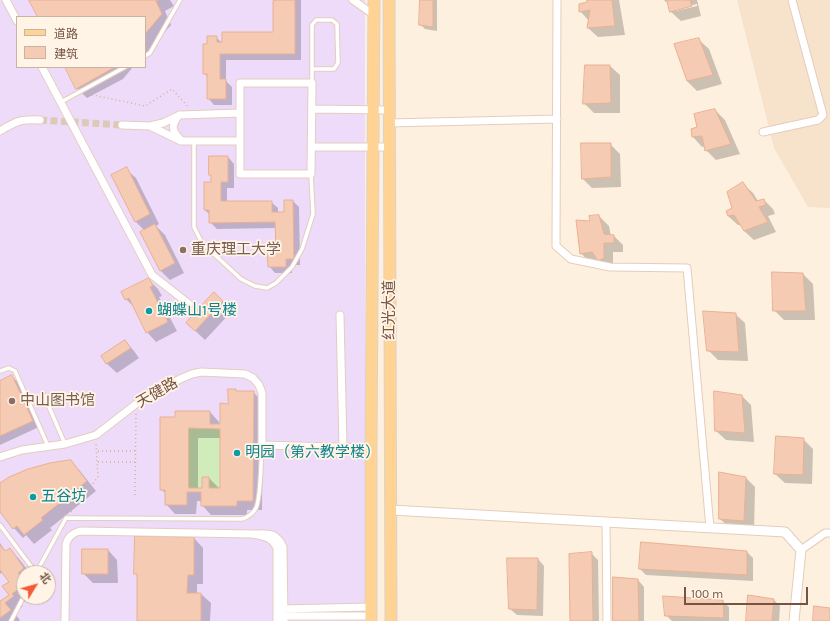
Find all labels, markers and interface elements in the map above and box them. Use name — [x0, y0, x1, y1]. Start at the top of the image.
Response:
legend — [16, 16, 146, 68]
text: 道路 — [54, 27, 78, 41]
text: 建筑 — [54, 47, 78, 61]
place label: 重庆理工大学 — [191, 241, 281, 259]
marker: 重庆理工大学 — [178, 245, 188, 255]
street label: 红光大道 — [381, 280, 399, 340]
place label: 蝴蝶山1号楼 — [157, 302, 237, 320]
marker: 蝴蝶山1号楼 — [144, 306, 154, 316]
street label: 天健路 — [133, 374, 181, 412]
place label: 中山图书馆 — [20, 392, 95, 410]
marker: 中山图书馆 — [7, 396, 17, 406]
place label: 明园（第六教学楼） — [245, 444, 380, 462]
marker: 明园（第六教学楼） — [232, 448, 242, 458]
place label: 五谷坊 — [41, 488, 86, 506]
marker: 五谷坊 — [28, 492, 38, 502]
north arrow — [16, 565, 56, 605]
text: 北 — [37, 570, 54, 586]
scale bar — [686, 579, 810, 605]
text: 100 m — [691, 587, 723, 601]

